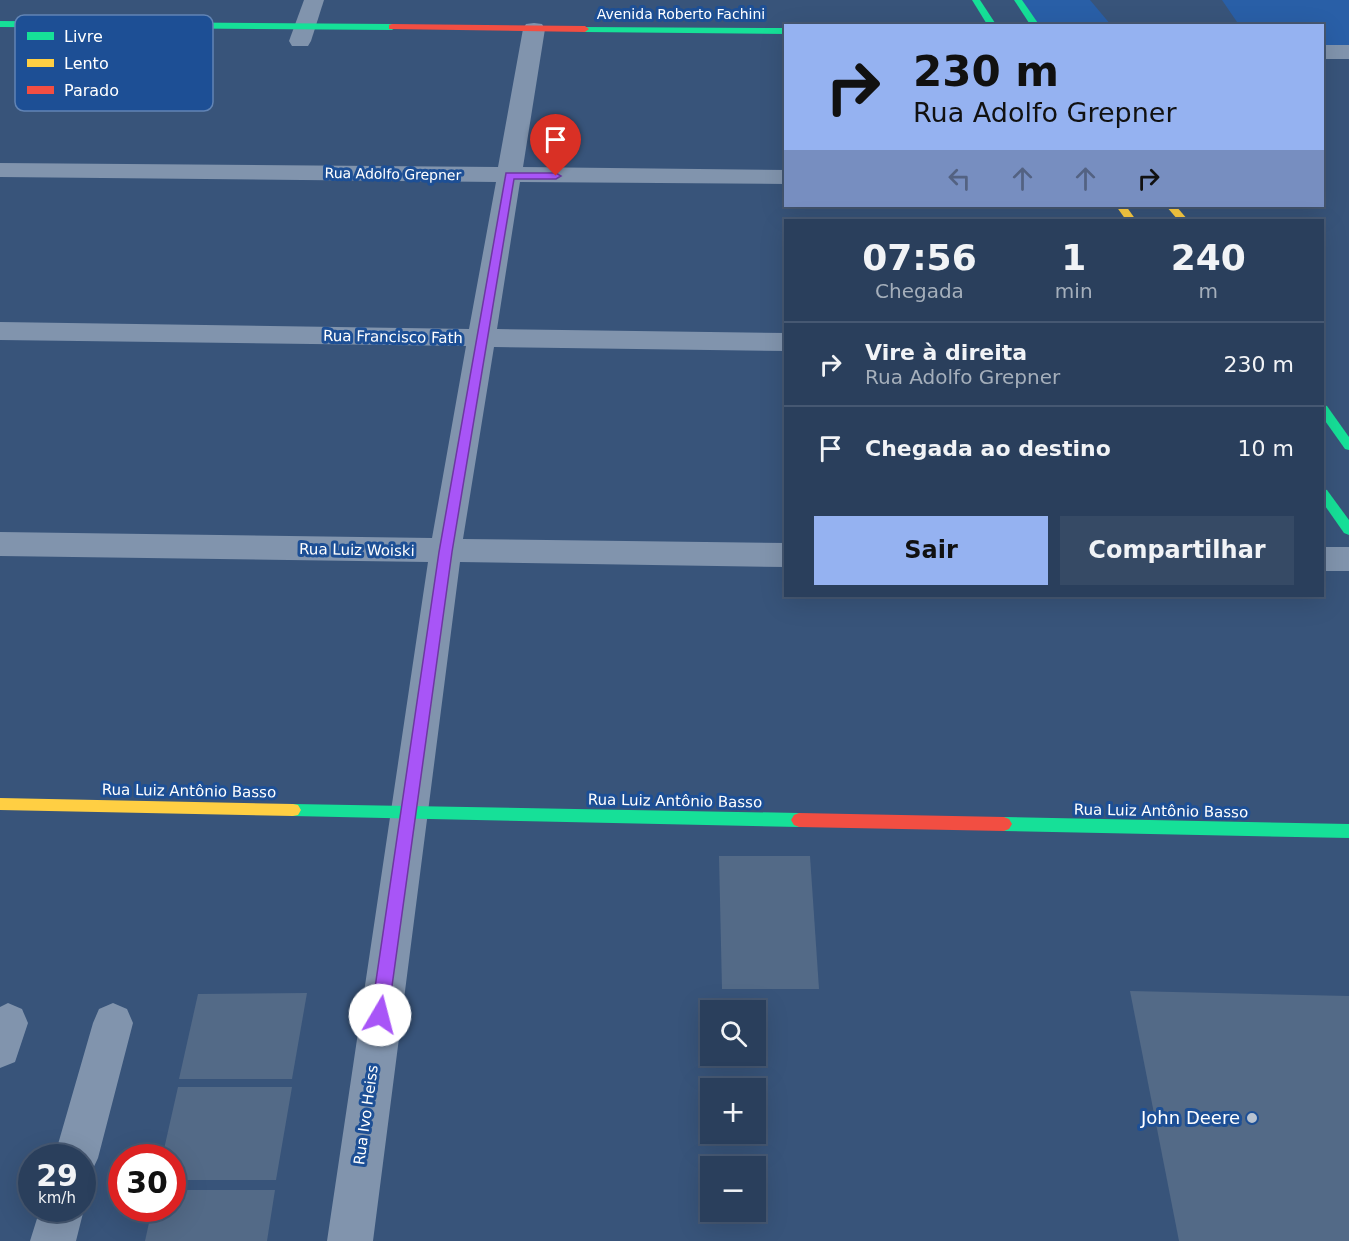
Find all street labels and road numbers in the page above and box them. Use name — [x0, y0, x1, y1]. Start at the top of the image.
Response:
street label: Avenida Roberto Fachini — [597, 6, 765, 22]
street label: Rua Adolfo Grepner — [325, 165, 462, 183]
street label: Rua Francisco Fath — [323, 327, 463, 347]
street label: Rua Luiz Woiski — [299, 540, 415, 560]
street label: Rua Luiz Antônio Basso — [102, 780, 276, 802]
street label: Rua Luiz Antônio Basso — [588, 790, 762, 812]
street label: Rua Luiz Antônio Basso — [1074, 800, 1248, 822]
street label: Rua Ivo Heiss — [350, 1064, 382, 1166]

